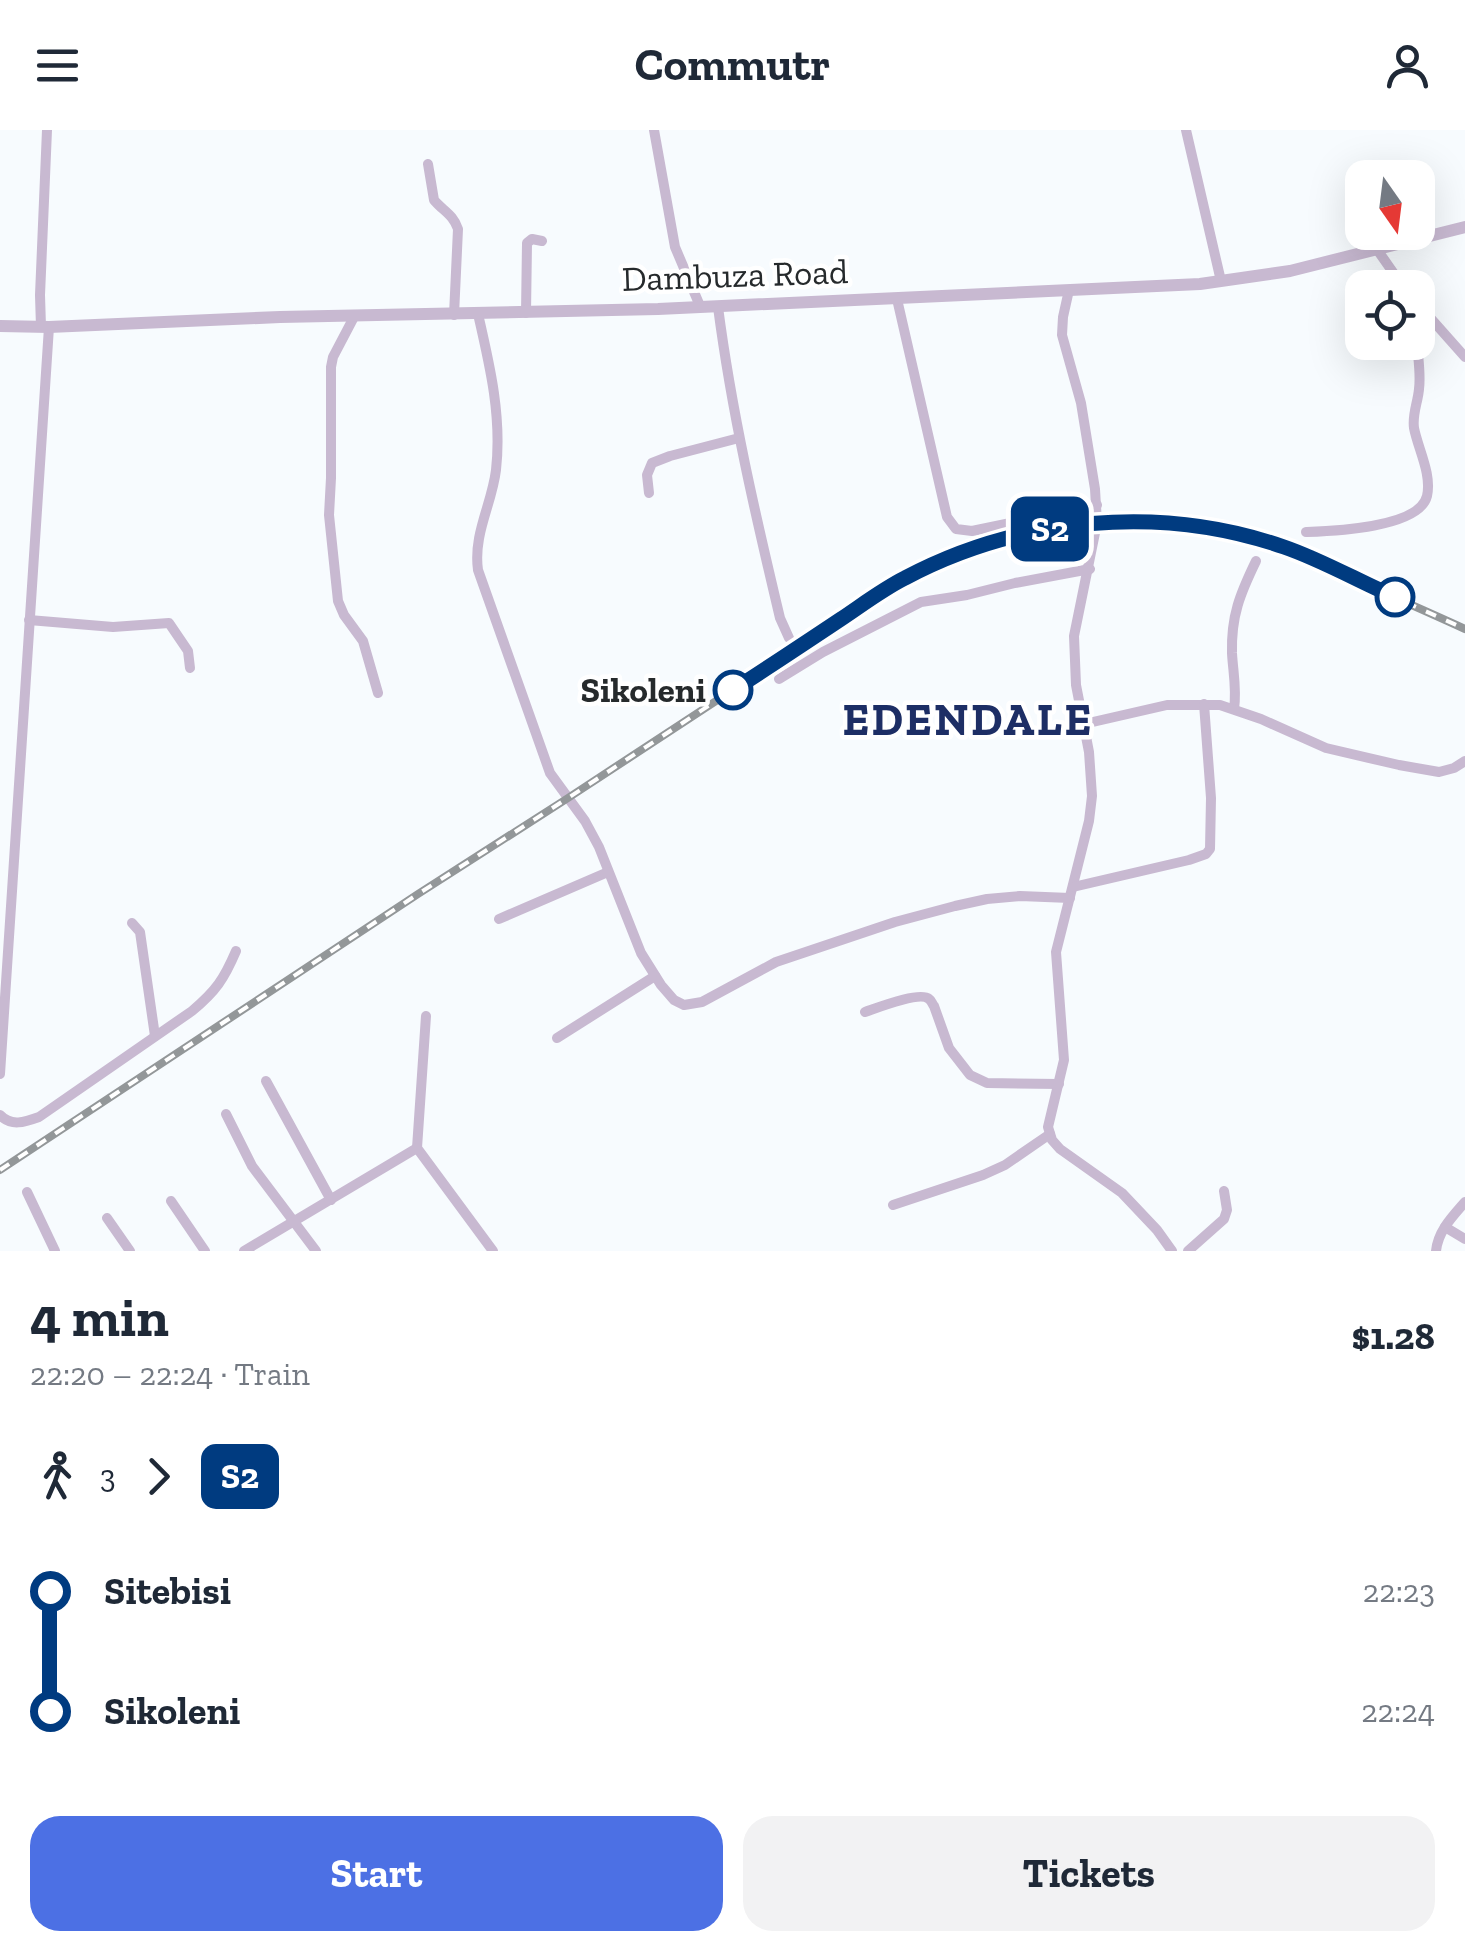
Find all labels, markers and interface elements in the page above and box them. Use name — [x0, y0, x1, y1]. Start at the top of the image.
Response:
icon: menu — [30, 38, 85, 93]
text: Commutr — [635, 38, 830, 92]
icon: person — [1380, 38, 1435, 93]
north arrow — [1345, 160, 1435, 250]
map controls — [1345, 160, 1435, 360]
street label: Dambuza Road — [621, 250, 849, 300]
button: locate — [1345, 270, 1435, 360]
line badge: S2 — [1005, 496, 1095, 562]
text: S2 — [1031, 508, 1069, 550]
unlabelled marker — [1376, 578, 1414, 616]
place label: Sikoleni — [580, 669, 706, 711]
marker: Sikoleni — [714, 671, 752, 709]
district label: EDENDALE — [842, 693, 1094, 747]
text: 4 min — [30, 1284, 169, 1350]
text: $1.28 — [1351, 1313, 1435, 1359]
text: 22:20 – 22:24 · Train — [30, 1355, 310, 1393]
icon: walk — [30, 1449, 85, 1504]
icon: forward — [131, 1449, 186, 1504]
text: S2 — [221, 1455, 259, 1497]
text: 3 — [100, 1457, 116, 1495]
text: Sitebisi — [104, 1568, 231, 1614]
text: 22:23 — [1363, 1572, 1435, 1610]
text: Sikoleni — [104, 1688, 240, 1734]
text: 22:24 — [1361, 1692, 1435, 1730]
button: Start — [30, 1816, 723, 1931]
button: Tickets — [743, 1816, 1435, 1931]

